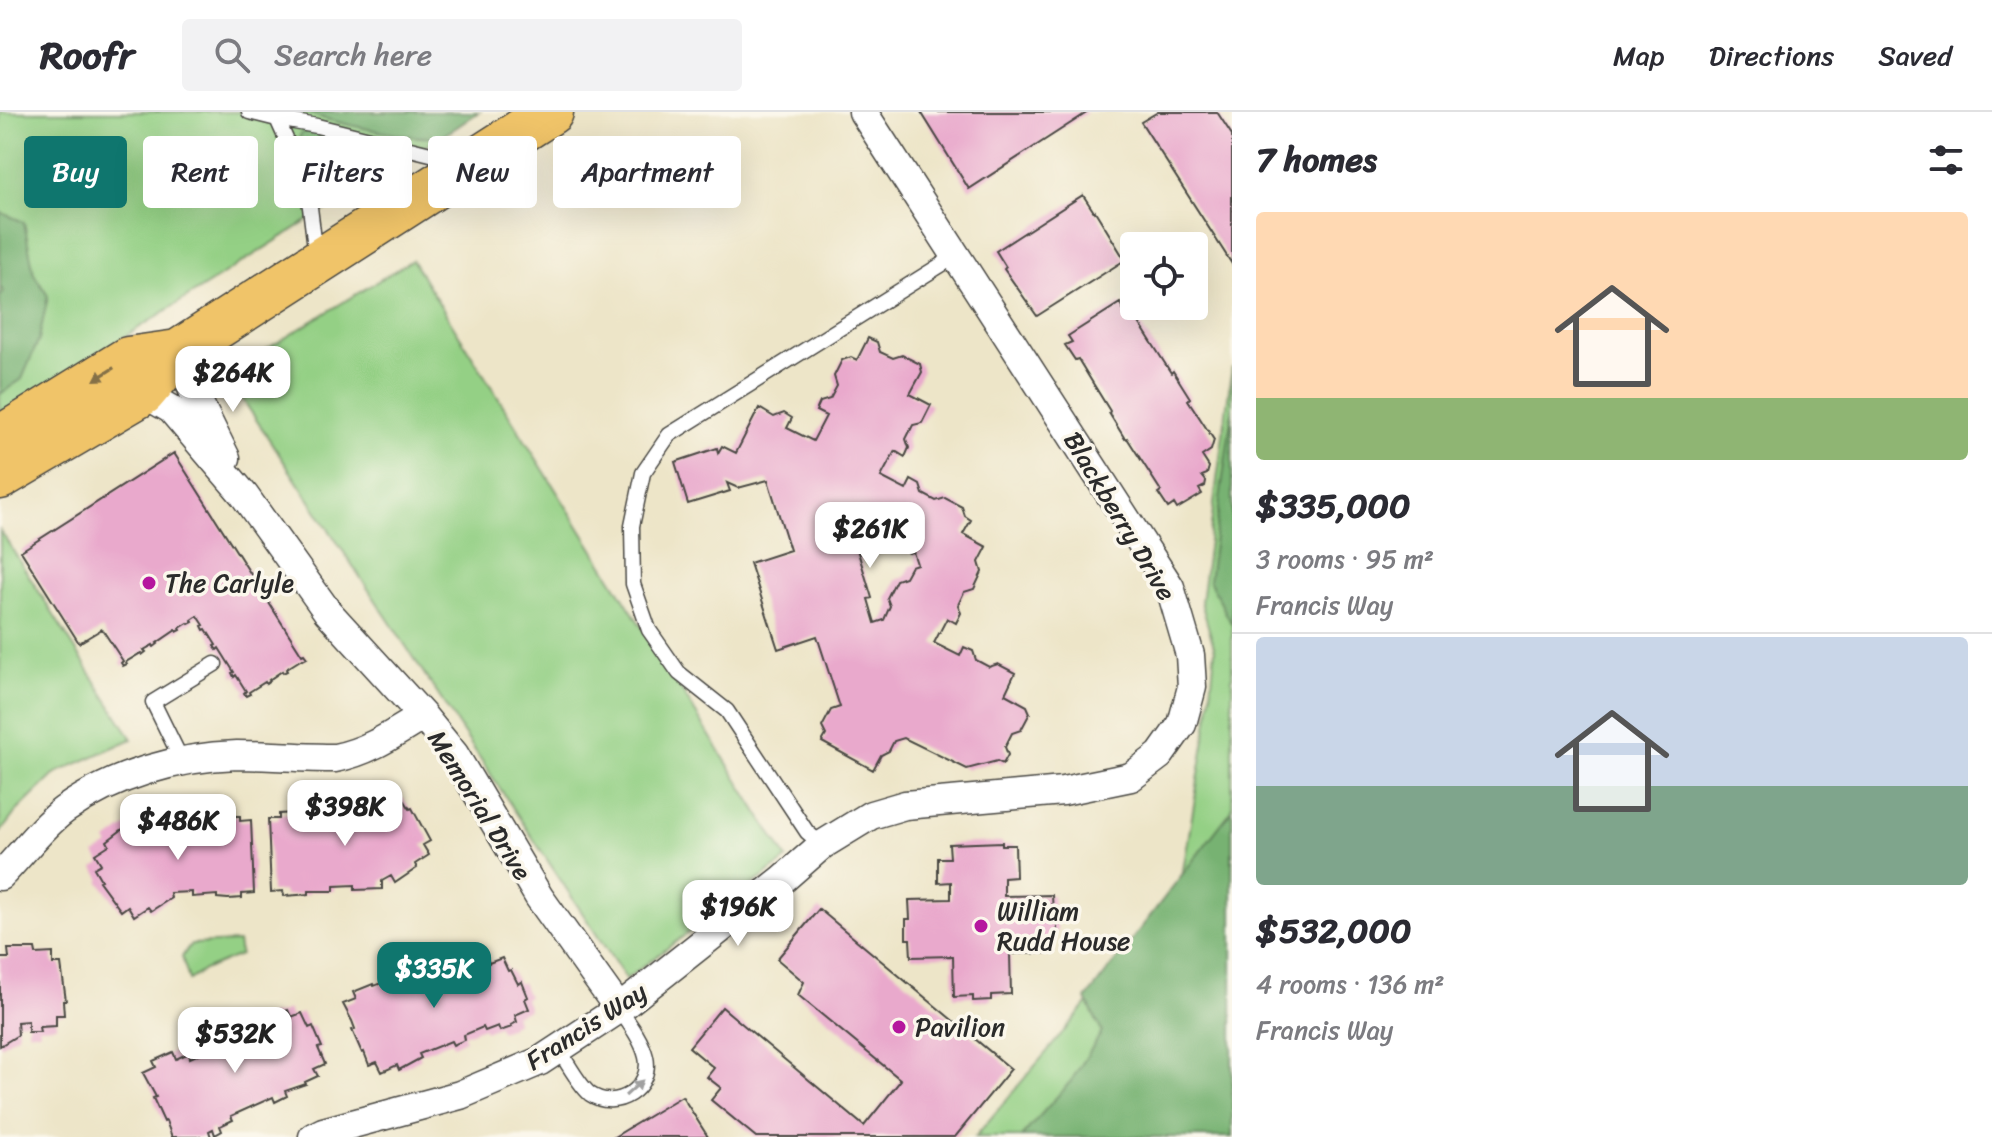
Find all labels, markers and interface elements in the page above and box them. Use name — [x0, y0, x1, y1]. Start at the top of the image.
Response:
search box — [182, 19, 742, 91]
text: Roofr — [40, 22, 134, 89]
text: Search here — [274, 28, 432, 82]
text: Map — [1613, 31, 1665, 80]
text: Directions — [1709, 31, 1834, 80]
text: Saved — [1878, 31, 1952, 80]
icon: search — [210, 33, 254, 77]
text: 7 homes — [1256, 130, 1377, 190]
chip: Buy — [24, 136, 127, 208]
chip: Rent — [143, 136, 258, 208]
chip: Filters — [274, 136, 412, 208]
chip: New — [428, 136, 537, 208]
chip: Apartment — [553, 136, 741, 208]
icon: filters — [1924, 138, 1968, 182]
map controls — [1120, 232, 1208, 320]
button: locate — [1120, 232, 1208, 320]
icon: home — [1540, 264, 1684, 408]
pin: $264K — [177, 346, 289, 414]
text: $264K — [193, 349, 273, 395]
one-way arrow — [93, 366, 115, 380]
street label: Blackberry Drive — [1051, 422, 1189, 610]
text: $335,000 — [1256, 476, 1411, 536]
pin: $261K — [814, 502, 926, 570]
text: $261K — [833, 505, 907, 551]
text: 3 rooms · 95 m² — [1256, 536, 1434, 582]
place label: The Carlyle — [165, 560, 294, 606]
marker: The Carlyle — [140, 574, 158, 592]
text: Francis Way — [1256, 582, 1393, 628]
icon: home — [1540, 689, 1684, 833]
street label: Memorial Drive — [415, 720, 545, 890]
pin: $398K — [289, 780, 401, 848]
text: $398K — [305, 783, 385, 829]
pin: $486K — [122, 794, 234, 862]
text: $486K — [138, 797, 218, 843]
pin: $196K — [682, 880, 794, 948]
text: $196K — [700, 883, 776, 929]
place label: William Rudd House — [997, 888, 1130, 964]
text: $532,000 — [1256, 901, 1412, 961]
marker: William Rudd House — [972, 917, 990, 935]
pin: $335K — [378, 942, 490, 1010]
text: $335K — [395, 945, 473, 991]
text: 4 rooms · 136 m² — [1256, 961, 1444, 1007]
street label: Francis Way — [516, 969, 657, 1083]
place label: Pavilion — [915, 1004, 1005, 1050]
pin: $532K — [179, 1007, 291, 1075]
text: Francis Way — [1256, 1007, 1393, 1053]
text: $532K — [196, 1010, 274, 1056]
marker: Pavilion — [890, 1018, 908, 1036]
one-way arrow — [624, 1079, 644, 1097]

